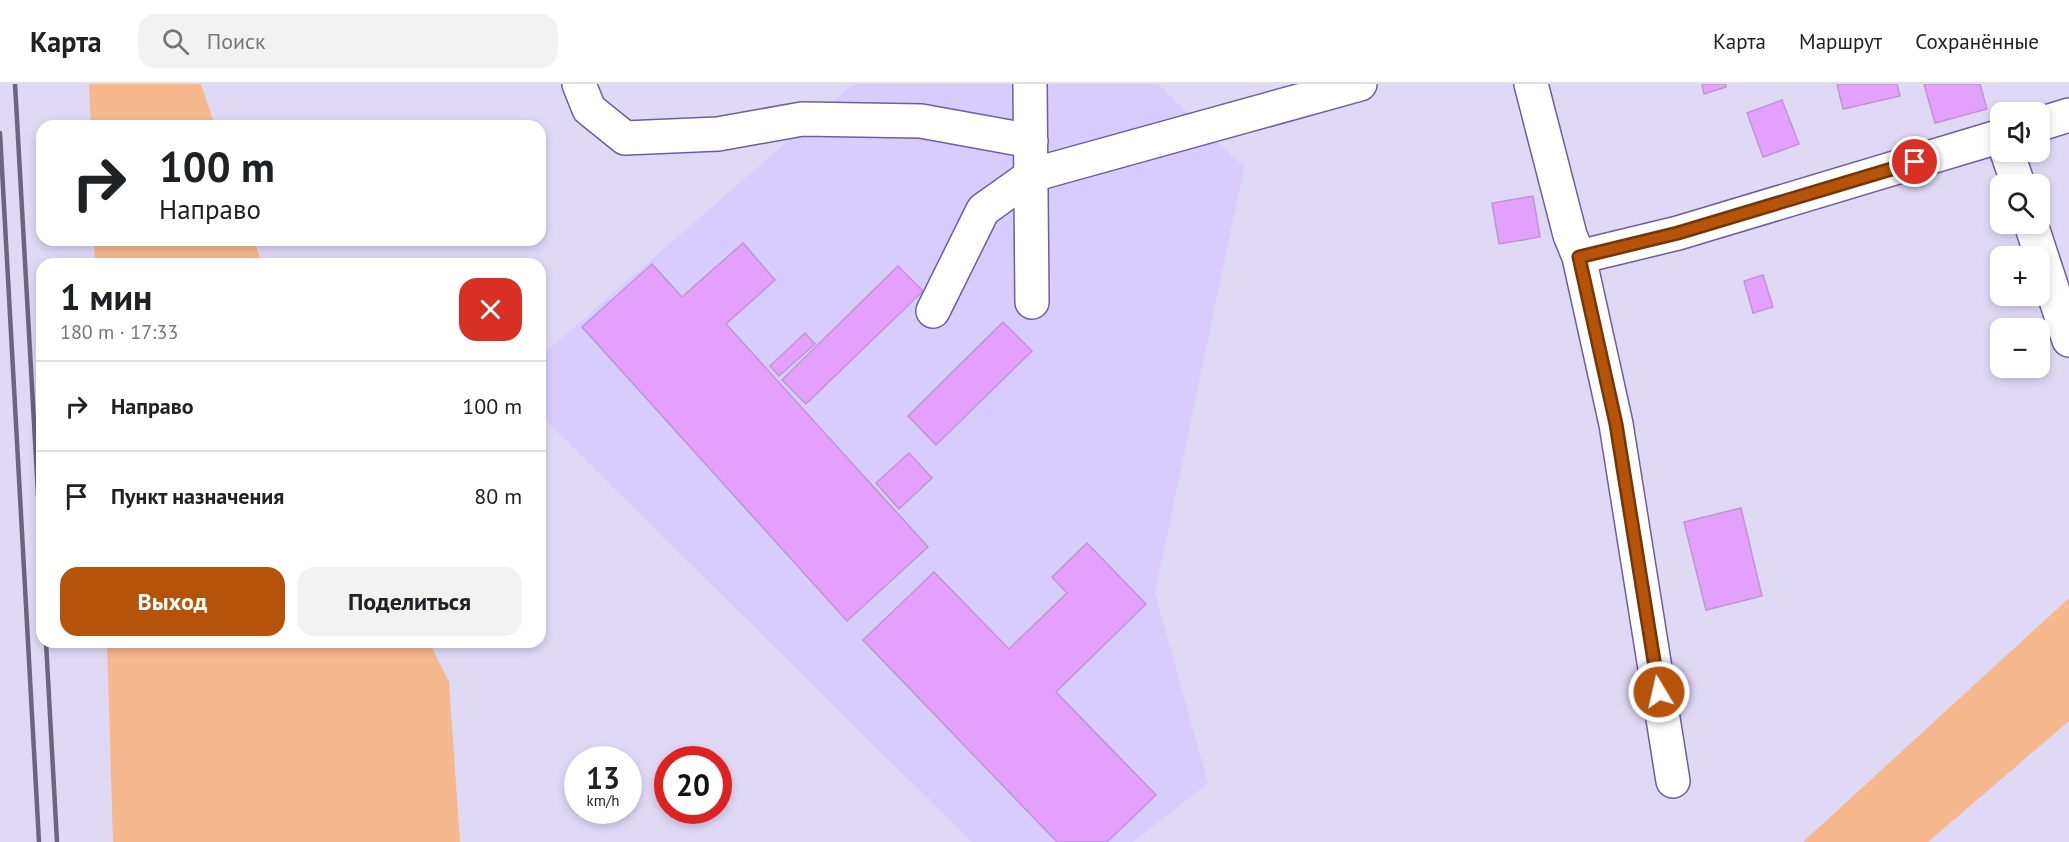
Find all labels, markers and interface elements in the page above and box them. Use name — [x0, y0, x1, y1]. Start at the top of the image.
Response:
search box — [138, 14, 558, 68]
text: Карта — [30, 23, 102, 60]
icon: search — [159, 25, 192, 58]
text: Поиск — [207, 27, 266, 55]
text: Карта — [1713, 28, 1766, 55]
text: Маршрут — [1799, 28, 1882, 55]
text: Сохранённые — [1915, 28, 2039, 55]
map controls — [1990, 102, 2050, 378]
button: sound — [1990, 102, 2050, 162]
pin — [1889, 136, 1940, 187]
text: 100 m — [159, 139, 275, 194]
icon: right — [60, 144, 138, 222]
icon: arrive — [1898, 145, 1931, 178]
button: search — [1990, 174, 2050, 234]
text: Направо — [159, 192, 261, 226]
button: + — [1990, 246, 2050, 306]
text: 1 мин — [60, 273, 152, 320]
button: close — [459, 278, 522, 341]
button: − — [1990, 318, 2050, 378]
text: 180 m · 17:33 — [60, 319, 178, 345]
icon: right — [60, 390, 93, 423]
text: Направо — [111, 392, 194, 420]
text: 100 m — [462, 392, 522, 420]
icon: arrive — [60, 480, 93, 513]
text: Пункт назначения — [111, 482, 284, 510]
text: 80 m — [474, 482, 522, 510]
button: Выход — [60, 567, 285, 636]
button: Поделиться — [297, 567, 522, 636]
position arrow — [1627, 660, 1691, 724]
speed limit sign: 20 — [654, 746, 732, 824]
text: 13 — [586, 758, 620, 797]
text: km/h — [587, 791, 619, 810]

